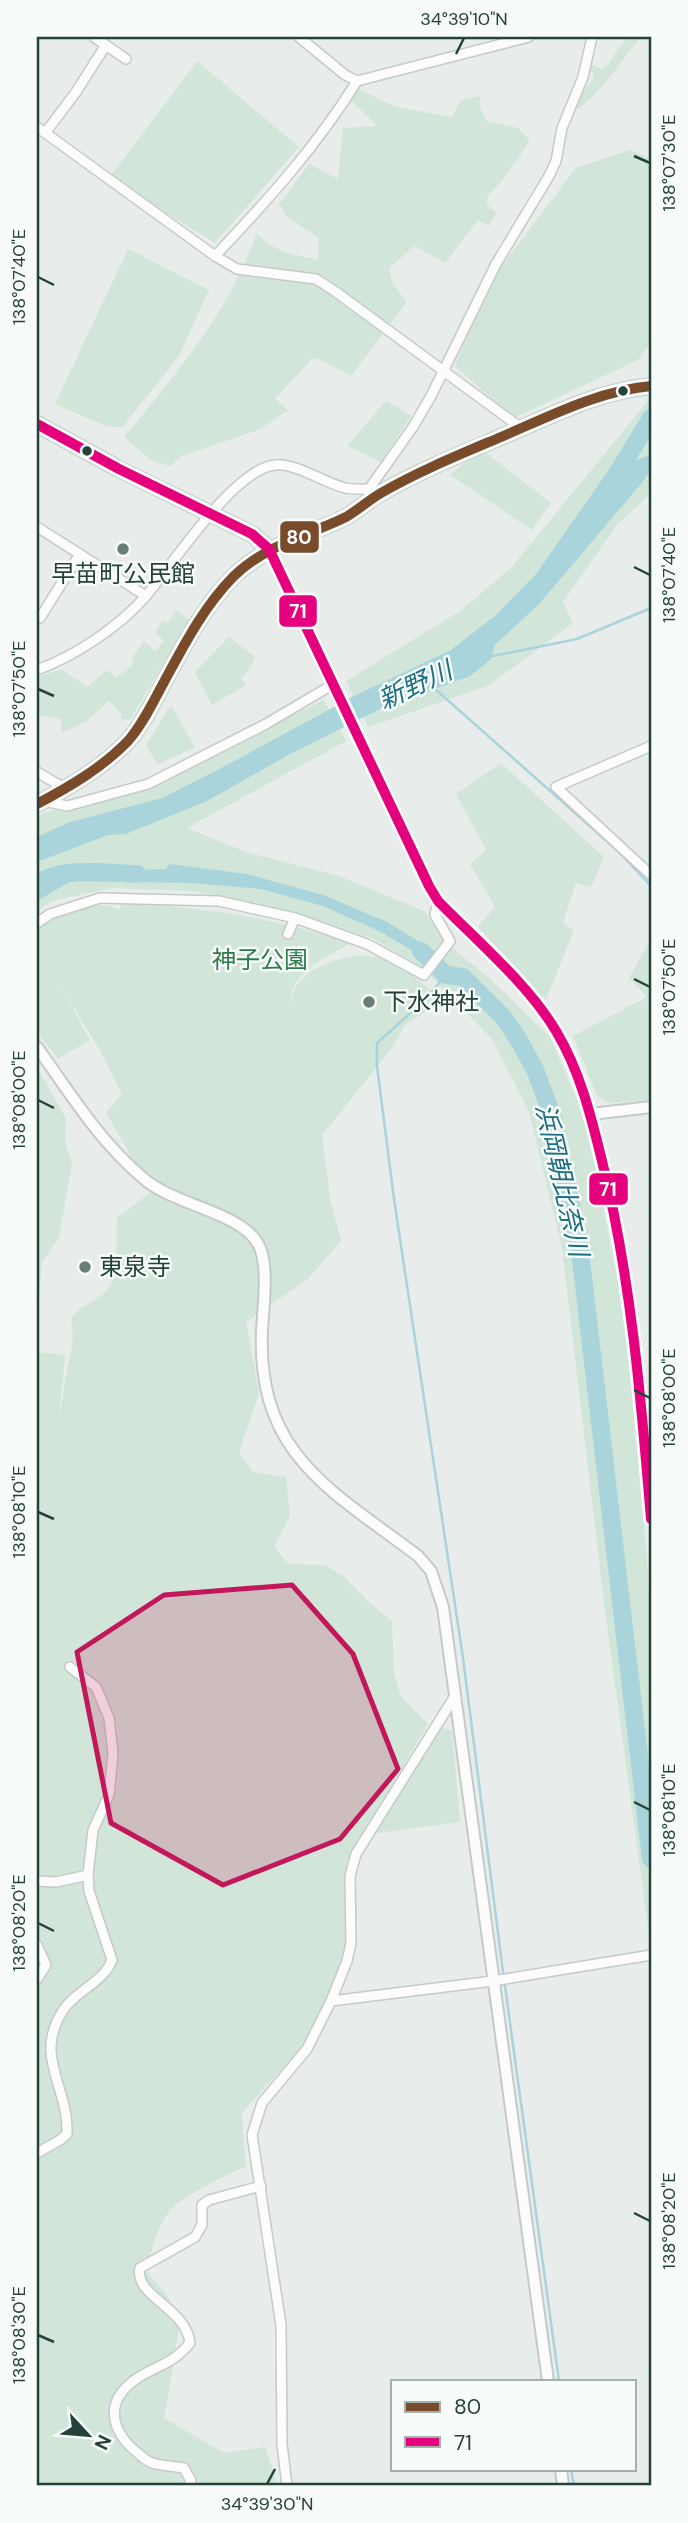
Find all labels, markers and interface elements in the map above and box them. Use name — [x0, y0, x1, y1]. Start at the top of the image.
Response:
text: 34°39'10"N — [420, 7, 508, 31]
text: 138°07'30"E — [657, 115, 681, 211]
text: 138°07'40"E — [7, 229, 31, 325]
unlabelled marker — [616, 384, 630, 398]
unlabelled marker — [80, 444, 94, 458]
line badge: 80 — [279, 520, 320, 554]
text: 80 — [286, 525, 312, 550]
text: 138°07'40"E — [657, 527, 681, 623]
marker: 早苗町公民館 — [115, 541, 131, 557]
place label: 早苗町公民館 — [51, 558, 195, 589]
line badge: 71 — [278, 594, 318, 628]
text: 71 — [289, 599, 307, 624]
text: 138°07'50"E — [7, 641, 31, 737]
water label: 新野川 — [372, 652, 460, 717]
text: 138°07'50"E — [657, 939, 681, 1035]
park label: 神子公園 — [212, 944, 308, 975]
place label: 下水神社 — [383, 986, 479, 1017]
marker: 下水神社 — [361, 994, 377, 1010]
text: 138°08'00"E — [7, 1050, 31, 1150]
water label: 浜岡朝比奈川 — [528, 1100, 597, 1263]
line badge: 71 — [588, 1172, 629, 1206]
text: 71 — [599, 1177, 617, 1202]
place label: 東泉寺 — [99, 1251, 171, 1282]
marker: 東泉寺 — [77, 1259, 93, 1275]
text: 138°08'00"E — [657, 1348, 681, 1448]
text: 138°08'10"E — [7, 1466, 31, 1558]
text: 138°08'10"E — [657, 1764, 681, 1856]
text: 138°08'20"E — [7, 1874, 31, 1972]
text: 138°08'20"E — [657, 2172, 681, 2270]
text: 138°08'30"E — [7, 2286, 31, 2384]
legend — [391, 2380, 636, 2470]
text: 80 — [454, 2393, 481, 2421]
north arrow — [52, 2400, 122, 2470]
text: 71 — [454, 2429, 472, 2457]
text: N — [89, 2431, 117, 2454]
text: 34°39'30"N — [221, 2492, 313, 2516]

